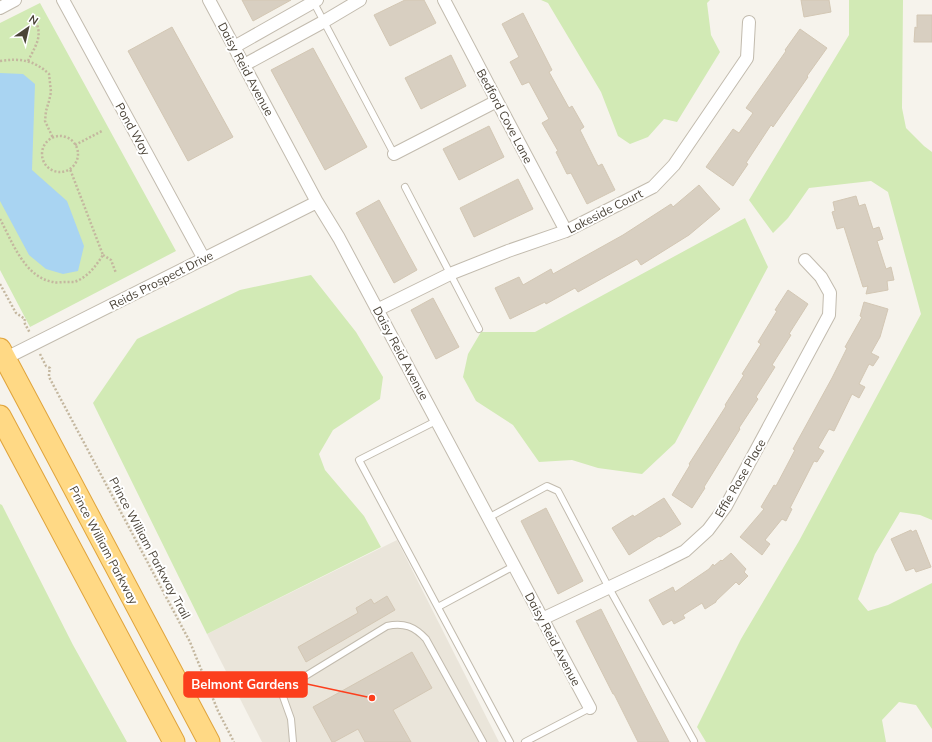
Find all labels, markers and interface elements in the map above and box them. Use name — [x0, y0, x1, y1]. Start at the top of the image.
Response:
north arrow — [8, 8, 48, 48]
text: N — [26, 12, 41, 28]
street label: Daisy Reid Avenue — [215, 20, 277, 118]
street label: Bedford Cove Lane — [474, 66, 536, 166]
street label: Pond Way — [112, 100, 154, 159]
street label: Lakeside Court — [565, 186, 645, 236]
street label: Reids Prospect Drive — [107, 247, 215, 313]
street label: Daisy Reid Avenue — [370, 304, 432, 402]
street label: Effie Rose Place — [711, 436, 769, 520]
street label: Prince William Parkway Trail — [106, 474, 194, 622]
street label: Prince William Parkway — [66, 483, 142, 607]
street label: Daisy Reid Avenue — [522, 590, 584, 688]
callout: Belmont Gardens — [184, 672, 307, 697]
text: Belmont Gardens — [191, 676, 299, 692]

